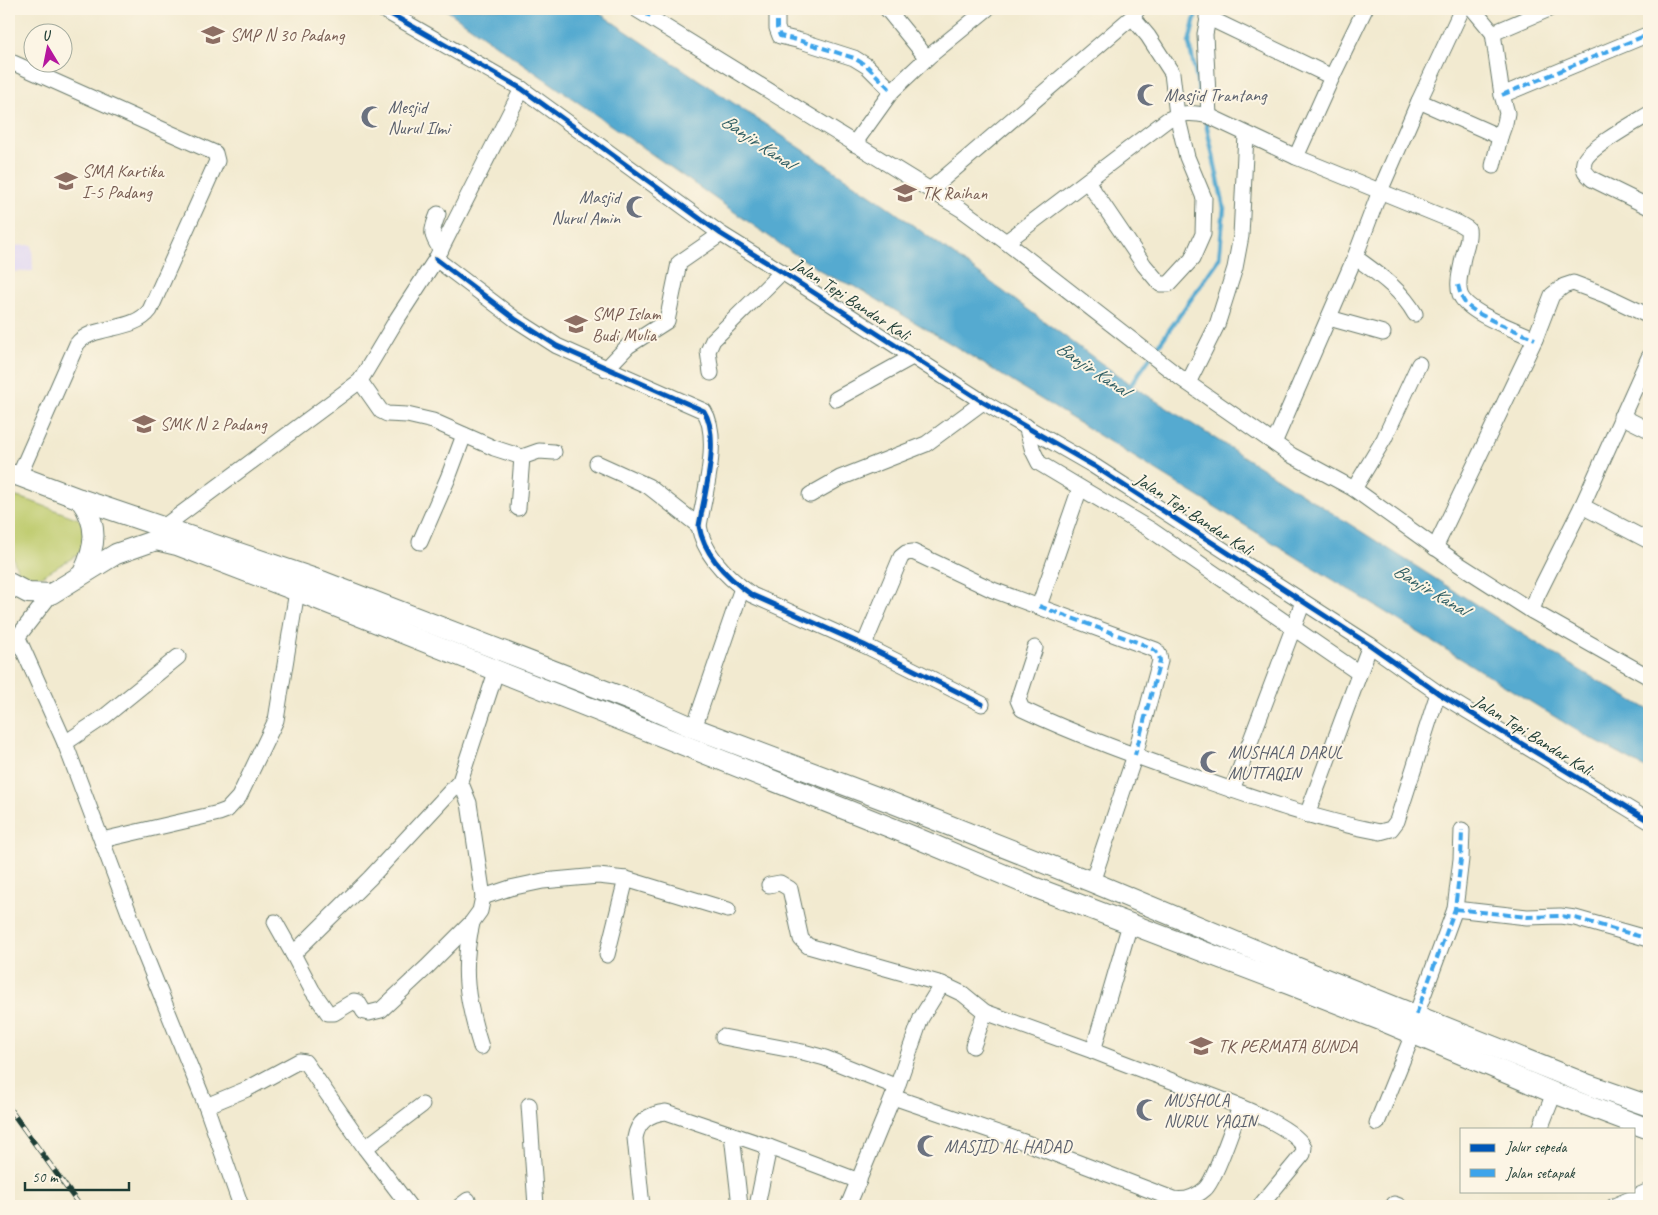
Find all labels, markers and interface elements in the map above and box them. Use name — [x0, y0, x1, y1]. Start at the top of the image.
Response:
north arrow — [22, 22, 72, 72]
school or university icon: SMP N 30 Padang — [200, 22, 226, 48]
place label: SMP N 30 Padang — [230, 24, 346, 46]
text: U — [41, 26, 54, 45]
mosque icon: Masjid Trantang — [1135, 82, 1161, 108]
place label: Masjid Trantang — [1164, 84, 1268, 106]
place label: Mesjid Nurul Ilmi — [388, 96, 452, 139]
mosque icon: Mesjid Nurul Ilmi — [359, 104, 385, 130]
water label: Banjir Kanal — [717, 109, 804, 179]
place label: SMA Kartika I-5 Padang — [82, 160, 165, 203]
school or university icon: SMA Kartika I-5 Padang — [53, 168, 79, 194]
school or university icon: TK Raihan — [892, 180, 918, 206]
place label: TK Raihan — [922, 182, 988, 204]
place label: Masjid Nurul Amin — [551, 186, 623, 229]
mosque icon: Masjid Nurul Amin — [624, 194, 650, 220]
street label: Jalan Tepi Bandar Kali — [787, 252, 916, 347]
place label: SMP Islam Budi Mulia — [592, 303, 661, 346]
school or university icon: SMP Islam Budi Mulia — [563, 311, 589, 337]
water label: Banjir Kanal — [1052, 336, 1139, 406]
school or university icon: SMK N 2 Padang — [131, 411, 157, 437]
place label: SMK N 2 Padang — [160, 413, 268, 435]
street label: Jalan Tepi Bandar Kali — [1130, 467, 1259, 562]
water label: Banjir Kanal — [1389, 558, 1478, 625]
street label: Jalan Tepi Bandar Kali — [1469, 689, 1599, 782]
place label: MUSHALA DARUL MUTTAQIN — [1228, 741, 1344, 784]
mosque icon: MUSHALA DARUL MUTTAQIN — [1198, 749, 1224, 775]
school or university icon: TK PERMATA BUNDA — [1188, 1033, 1214, 1059]
place label: TK PERMATA BUNDA — [1218, 1035, 1358, 1057]
place label: MUSHOLA NURUL YAQIN — [1164, 1089, 1259, 1132]
mosque icon: MUSHOLA NURUL YAQIN — [1134, 1097, 1160, 1123]
legend — [1460, 1128, 1636, 1192]
mosque icon: MASJID AL HADAD — [915, 1133, 941, 1159]
place label: MASJID AL HADAD — [944, 1135, 1073, 1157]
text: Jalur sepeda — [1505, 1138, 1568, 1157]
scale bar — [25, 1160, 129, 1192]
text: Jalan setapak — [1505, 1164, 1576, 1183]
text: 50 m — [32, 1168, 59, 1187]

